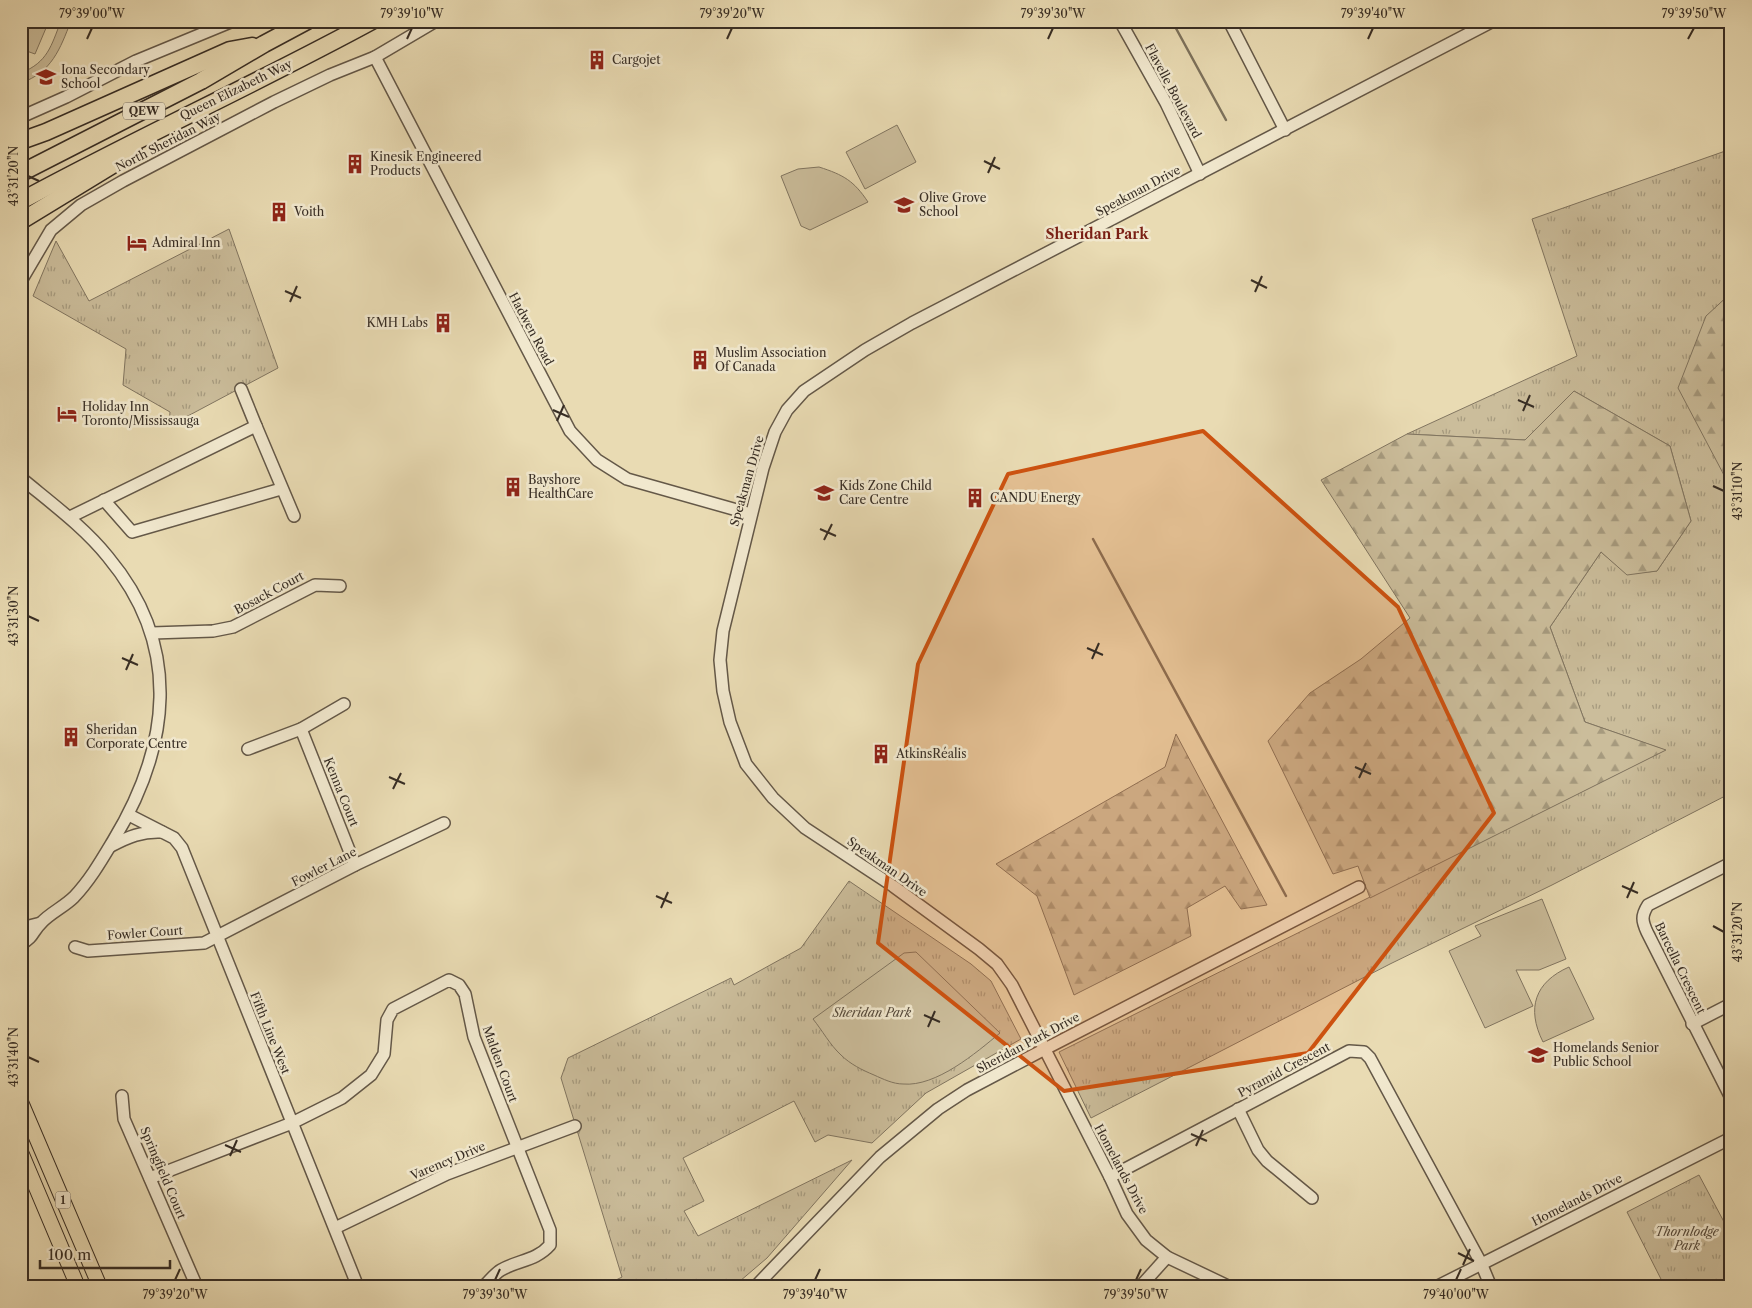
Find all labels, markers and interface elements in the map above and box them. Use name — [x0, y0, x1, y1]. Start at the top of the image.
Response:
text: 79°39'00"W — [59, 6, 126, 21]
text: 79°39'10"W — [380, 6, 445, 21]
text: 79°39'20"W — [699, 6, 765, 21]
text: 79°39'30"W — [1021, 6, 1086, 21]
text: 79°39'40"W — [1341, 6, 1406, 21]
text: 79°39'50"W — [1662, 6, 1727, 21]
street label: Flavelle Boulevard — [1142, 41, 1205, 141]
building icon: Cargojet — [586, 49, 608, 71]
place label: Cargojet — [612, 52, 661, 67]
street label: Queen Elizabeth Way — [177, 56, 295, 123]
place label: Iona Secondary School — [61, 62, 150, 91]
school or university icon: Iona Secondary School — [35, 66, 57, 88]
road number: QEW — [123, 102, 165, 120]
street label: North Sheridan Way — [113, 108, 223, 175]
text: 43°31'20"N — [6, 146, 21, 206]
place label: Kinesik Engineered Products — [370, 149, 482, 178]
building icon: Kinesik Engineered Products — [344, 153, 366, 175]
street label: Speakman Drive — [1093, 162, 1183, 219]
place label: Olive Grove School — [919, 190, 987, 219]
school or university icon: Olive Grove School — [893, 194, 915, 216]
building icon: Voith — [268, 201, 290, 223]
place label: Voith — [293, 204, 325, 219]
district label: Sheridan Park — [1046, 225, 1149, 243]
hotel icon: Admiral Inn — [126, 232, 148, 254]
place label: Admiral Inn — [151, 235, 221, 250]
street label: Hadwen Road — [506, 290, 557, 368]
building icon: KMH Labs — [432, 312, 454, 334]
place label: KMH Labs — [366, 315, 428, 330]
place label: Muslim Association Of Canada — [715, 345, 827, 374]
building icon: Muslim Association Of Canada — [689, 349, 711, 371]
place label: Holiday Inn Toronto/Mississauga — [82, 399, 200, 428]
hotel icon: Holiday Inn Toronto/Mississauga — [56, 403, 78, 425]
street label: Speakman Drive — [726, 433, 767, 528]
text: 43°31'10"N — [1730, 462, 1745, 520]
place label: Bayshore HealthCare — [528, 472, 594, 501]
building icon: Bayshore HealthCare — [502, 476, 524, 498]
place label: Kids Zone Child Care Centre — [839, 478, 933, 507]
school or university icon: Kids Zone Child Care Centre — [813, 482, 835, 504]
building icon: CANDU Energy — [964, 487, 986, 509]
place label: CANDU Energy — [990, 490, 1081, 505]
street label: Bosack Court — [231, 568, 307, 617]
text: 43°31'30"N — [6, 586, 21, 646]
place label: Sheridan Corporate Centre — [86, 722, 188, 751]
building icon: Sheridan Corporate Centre — [60, 726, 82, 748]
building icon: AtkinsRéalis — [870, 743, 892, 765]
place label: AtkinsRéalis — [895, 746, 966, 761]
street label: Kenna Court — [321, 755, 362, 829]
street label: Speakman Drive — [845, 834, 930, 900]
street label: Fowler Lane — [289, 844, 359, 889]
text: 43°31'20"N — [1730, 902, 1745, 962]
street label: Barcella Crescent — [1652, 920, 1709, 1017]
street label: Fowler Court — [107, 922, 184, 943]
street label: Fifth Line West — [247, 990, 294, 1077]
park label: Sheridan Park — [832, 1005, 912, 1020]
street label: Sheridan Park Drive — [974, 1009, 1082, 1076]
street label: Malden Court — [480, 1024, 521, 1105]
text: 43°31'40"N — [6, 1027, 21, 1087]
street label: Pyramid Crescent — [1235, 1039, 1333, 1100]
place label: Homelands Senior Public School — [1553, 1040, 1659, 1069]
school or university icon: Homelands Senior Public School — [1527, 1044, 1549, 1066]
street label: Homelands Drive — [1091, 1121, 1152, 1216]
street label: Springfield Court — [137, 1124, 190, 1222]
street label: Varency Drive — [407, 1138, 488, 1183]
street label: Homelands Drive — [1529, 1170, 1625, 1229]
road number: 1 — [56, 1192, 70, 1208]
park label: Thornlodge Park — [1655, 1224, 1720, 1253]
scale bar — [40, 1238, 170, 1270]
text: 100 m — [48, 1245, 91, 1264]
text: 79°39'20"W — [142, 1287, 208, 1302]
text: 79°39'30"W — [463, 1287, 528, 1302]
text: 79°39'40"W — [783, 1287, 848, 1302]
text: 79°39'50"W — [1104, 1287, 1169, 1302]
text: 79°40'00"W — [1423, 1287, 1490, 1302]

